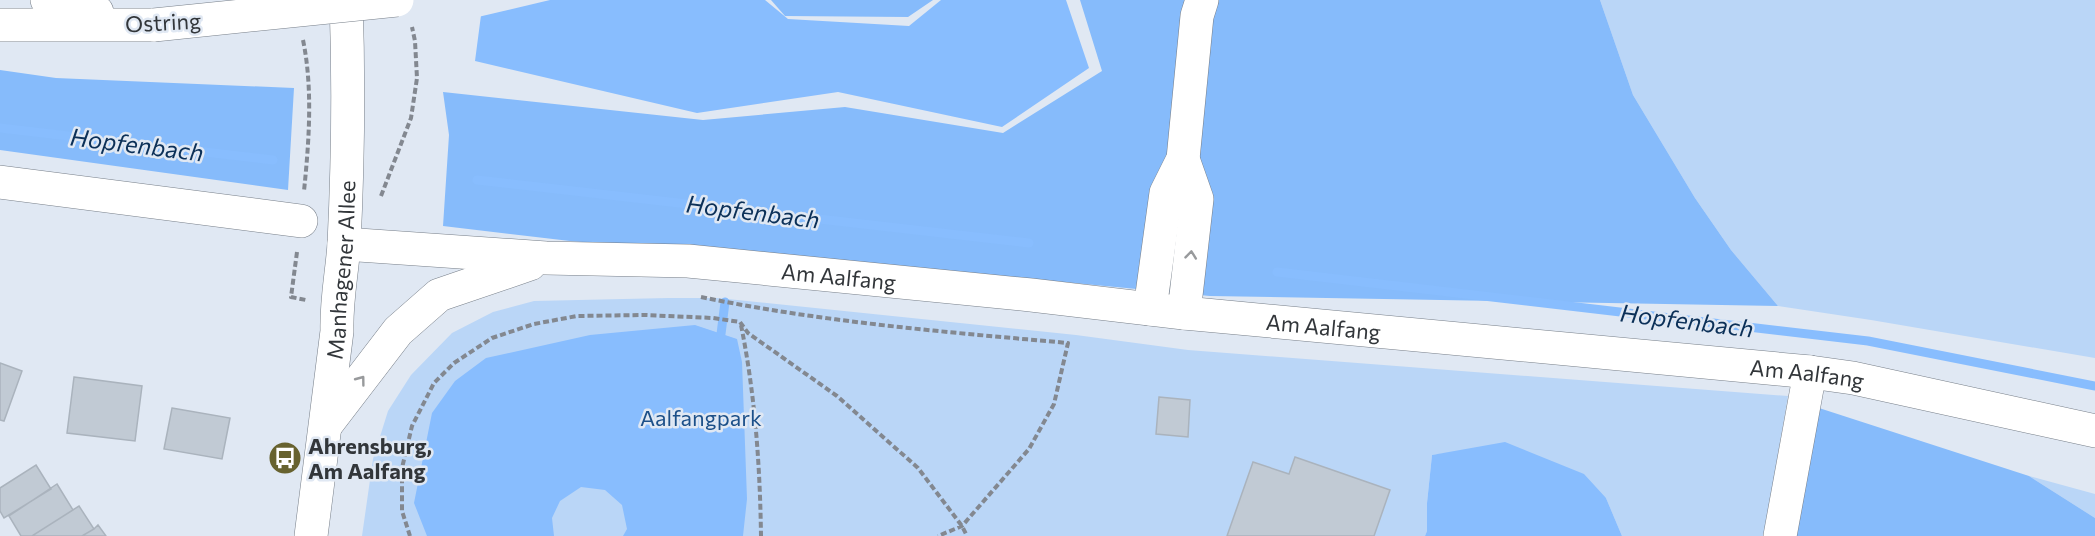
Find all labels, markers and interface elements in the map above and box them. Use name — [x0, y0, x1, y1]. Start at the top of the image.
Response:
street label: Ostring — [124, 7, 202, 37]
water label: Hopfenbach — [69, 121, 205, 167]
street label: Manhagener Allee — [320, 180, 360, 361]
water label: Hopfenbach — [685, 188, 821, 234]
one-way arrow — [1184, 250, 1197, 260]
street label: Am Aalfang — [780, 257, 897, 295]
water label: Hopfenbach — [1619, 297, 1755, 343]
street label: Am Aalfang — [1265, 307, 1382, 345]
street label: Am Aalfang — [1749, 353, 1867, 394]
one-way arrow — [354, 376, 365, 387]
park label: Aalfangpark — [640, 404, 762, 431]
place label: Ahrensburg, Am Aalfang — [308, 432, 432, 484]
bus stop icon: Ahrensburg, Am Aalfang — [267, 440, 303, 476]

